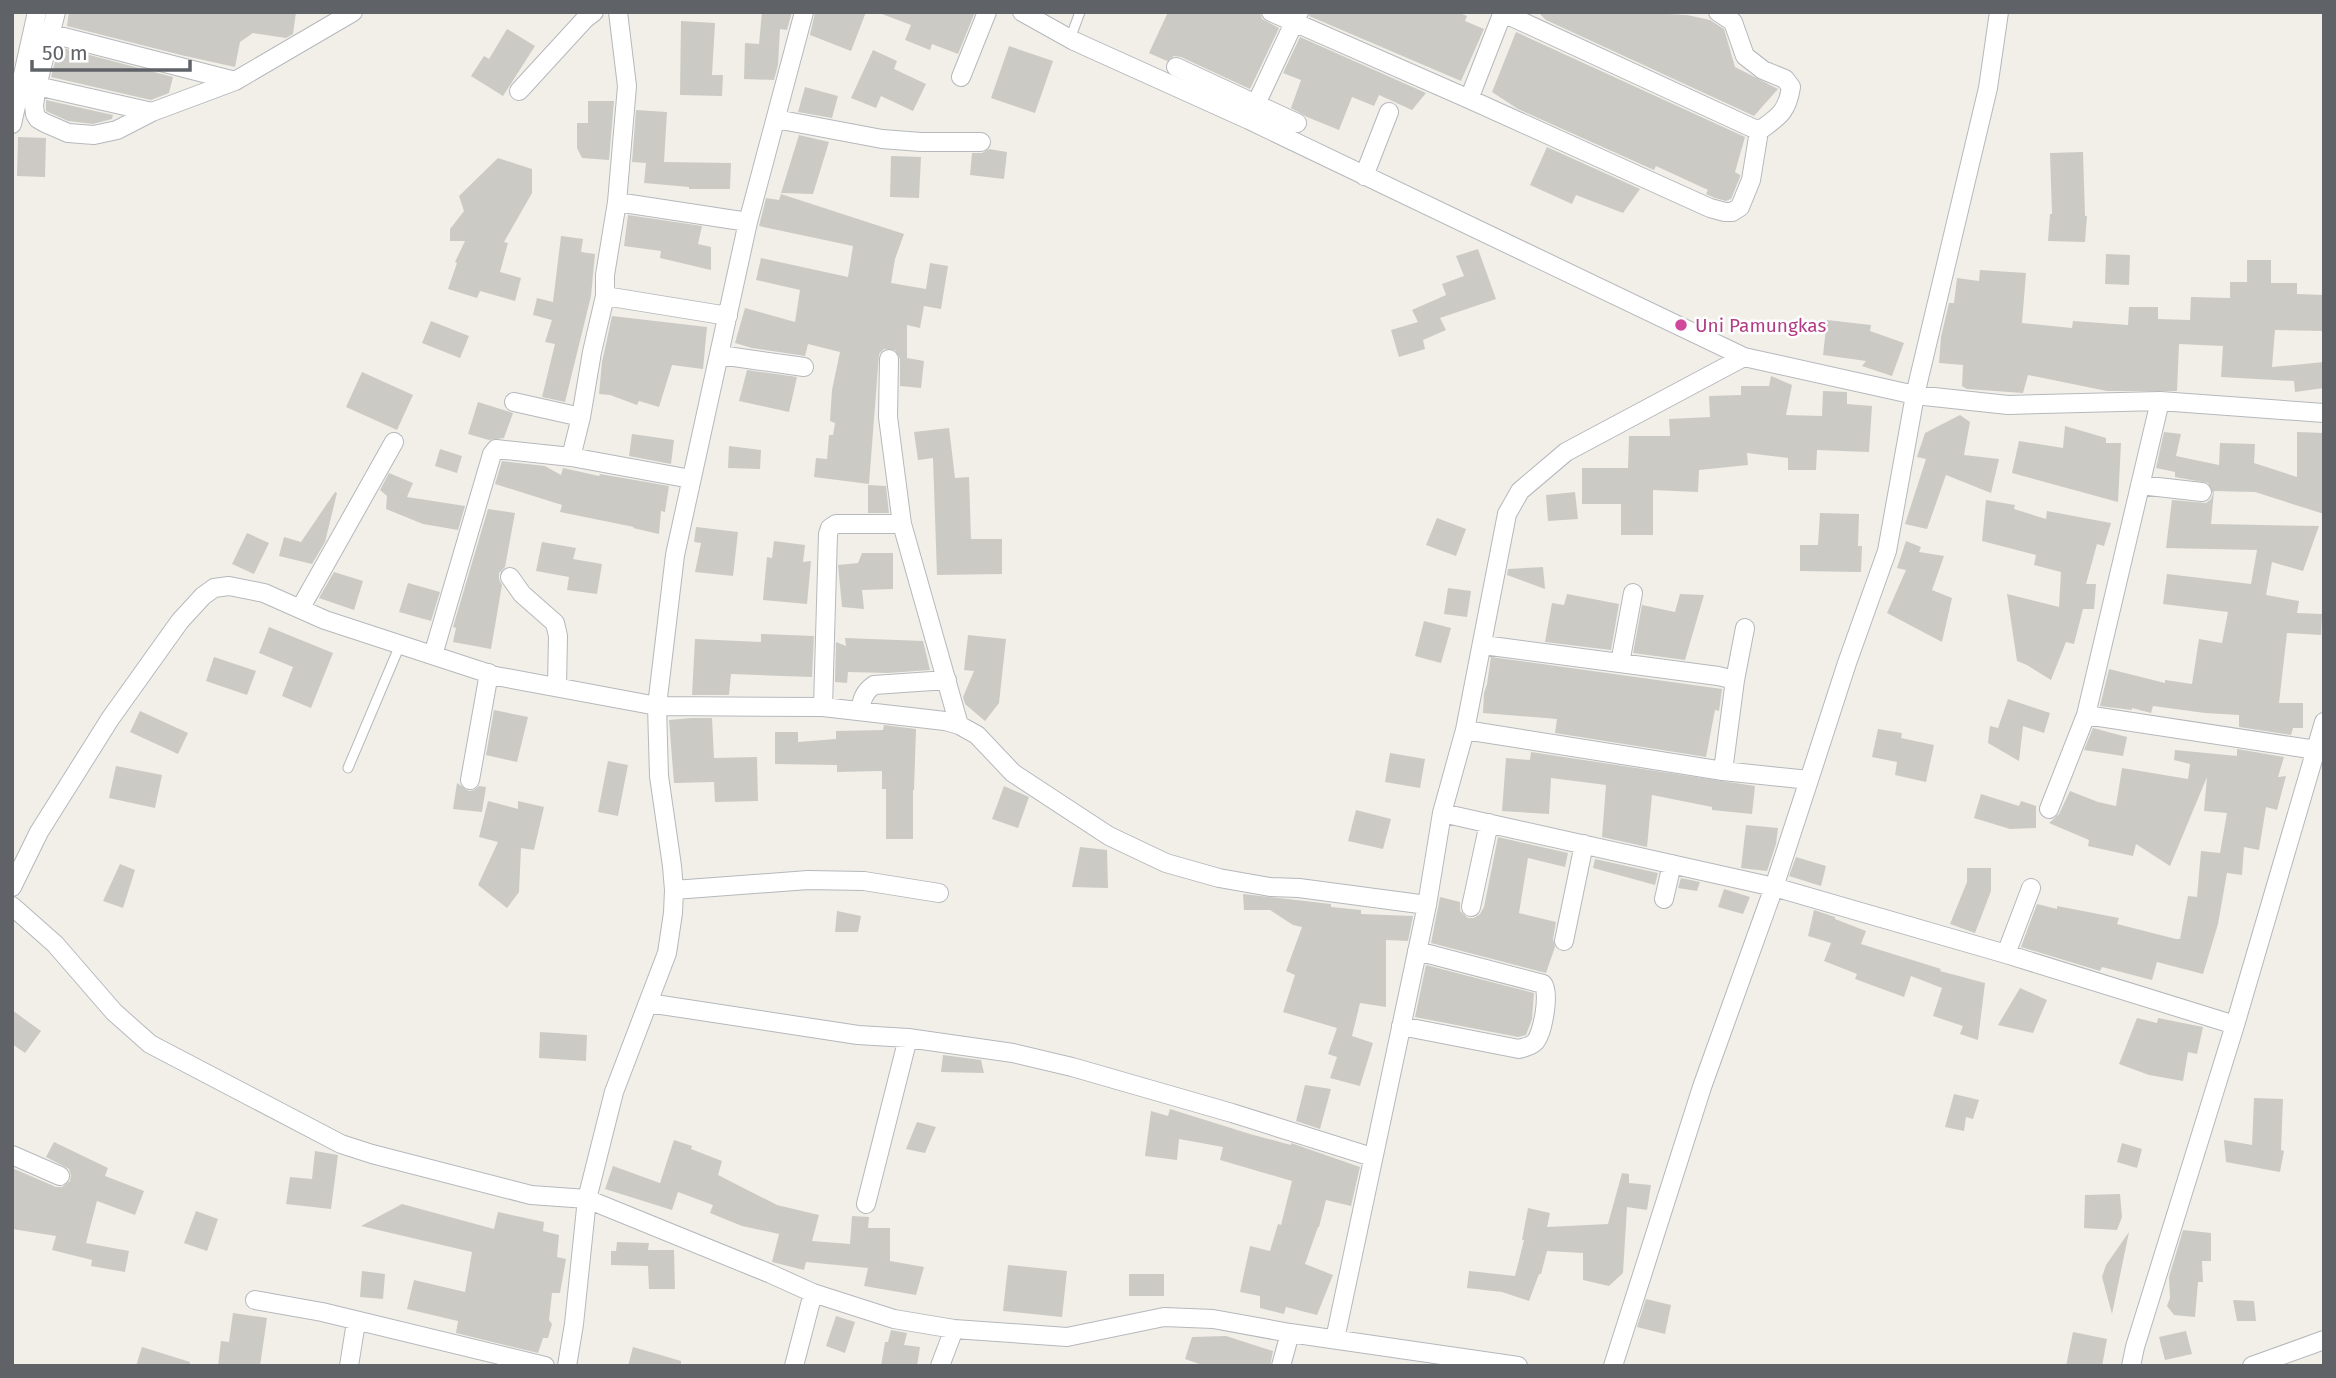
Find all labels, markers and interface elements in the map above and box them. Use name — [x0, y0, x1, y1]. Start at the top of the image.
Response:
scale bar — [32, 28, 189, 72]
text: 50 m — [42, 40, 88, 66]
place label: Uni Pamungkas — [1695, 314, 1826, 337]
marker: Uni Pamungkas — [1673, 317, 1689, 333]

